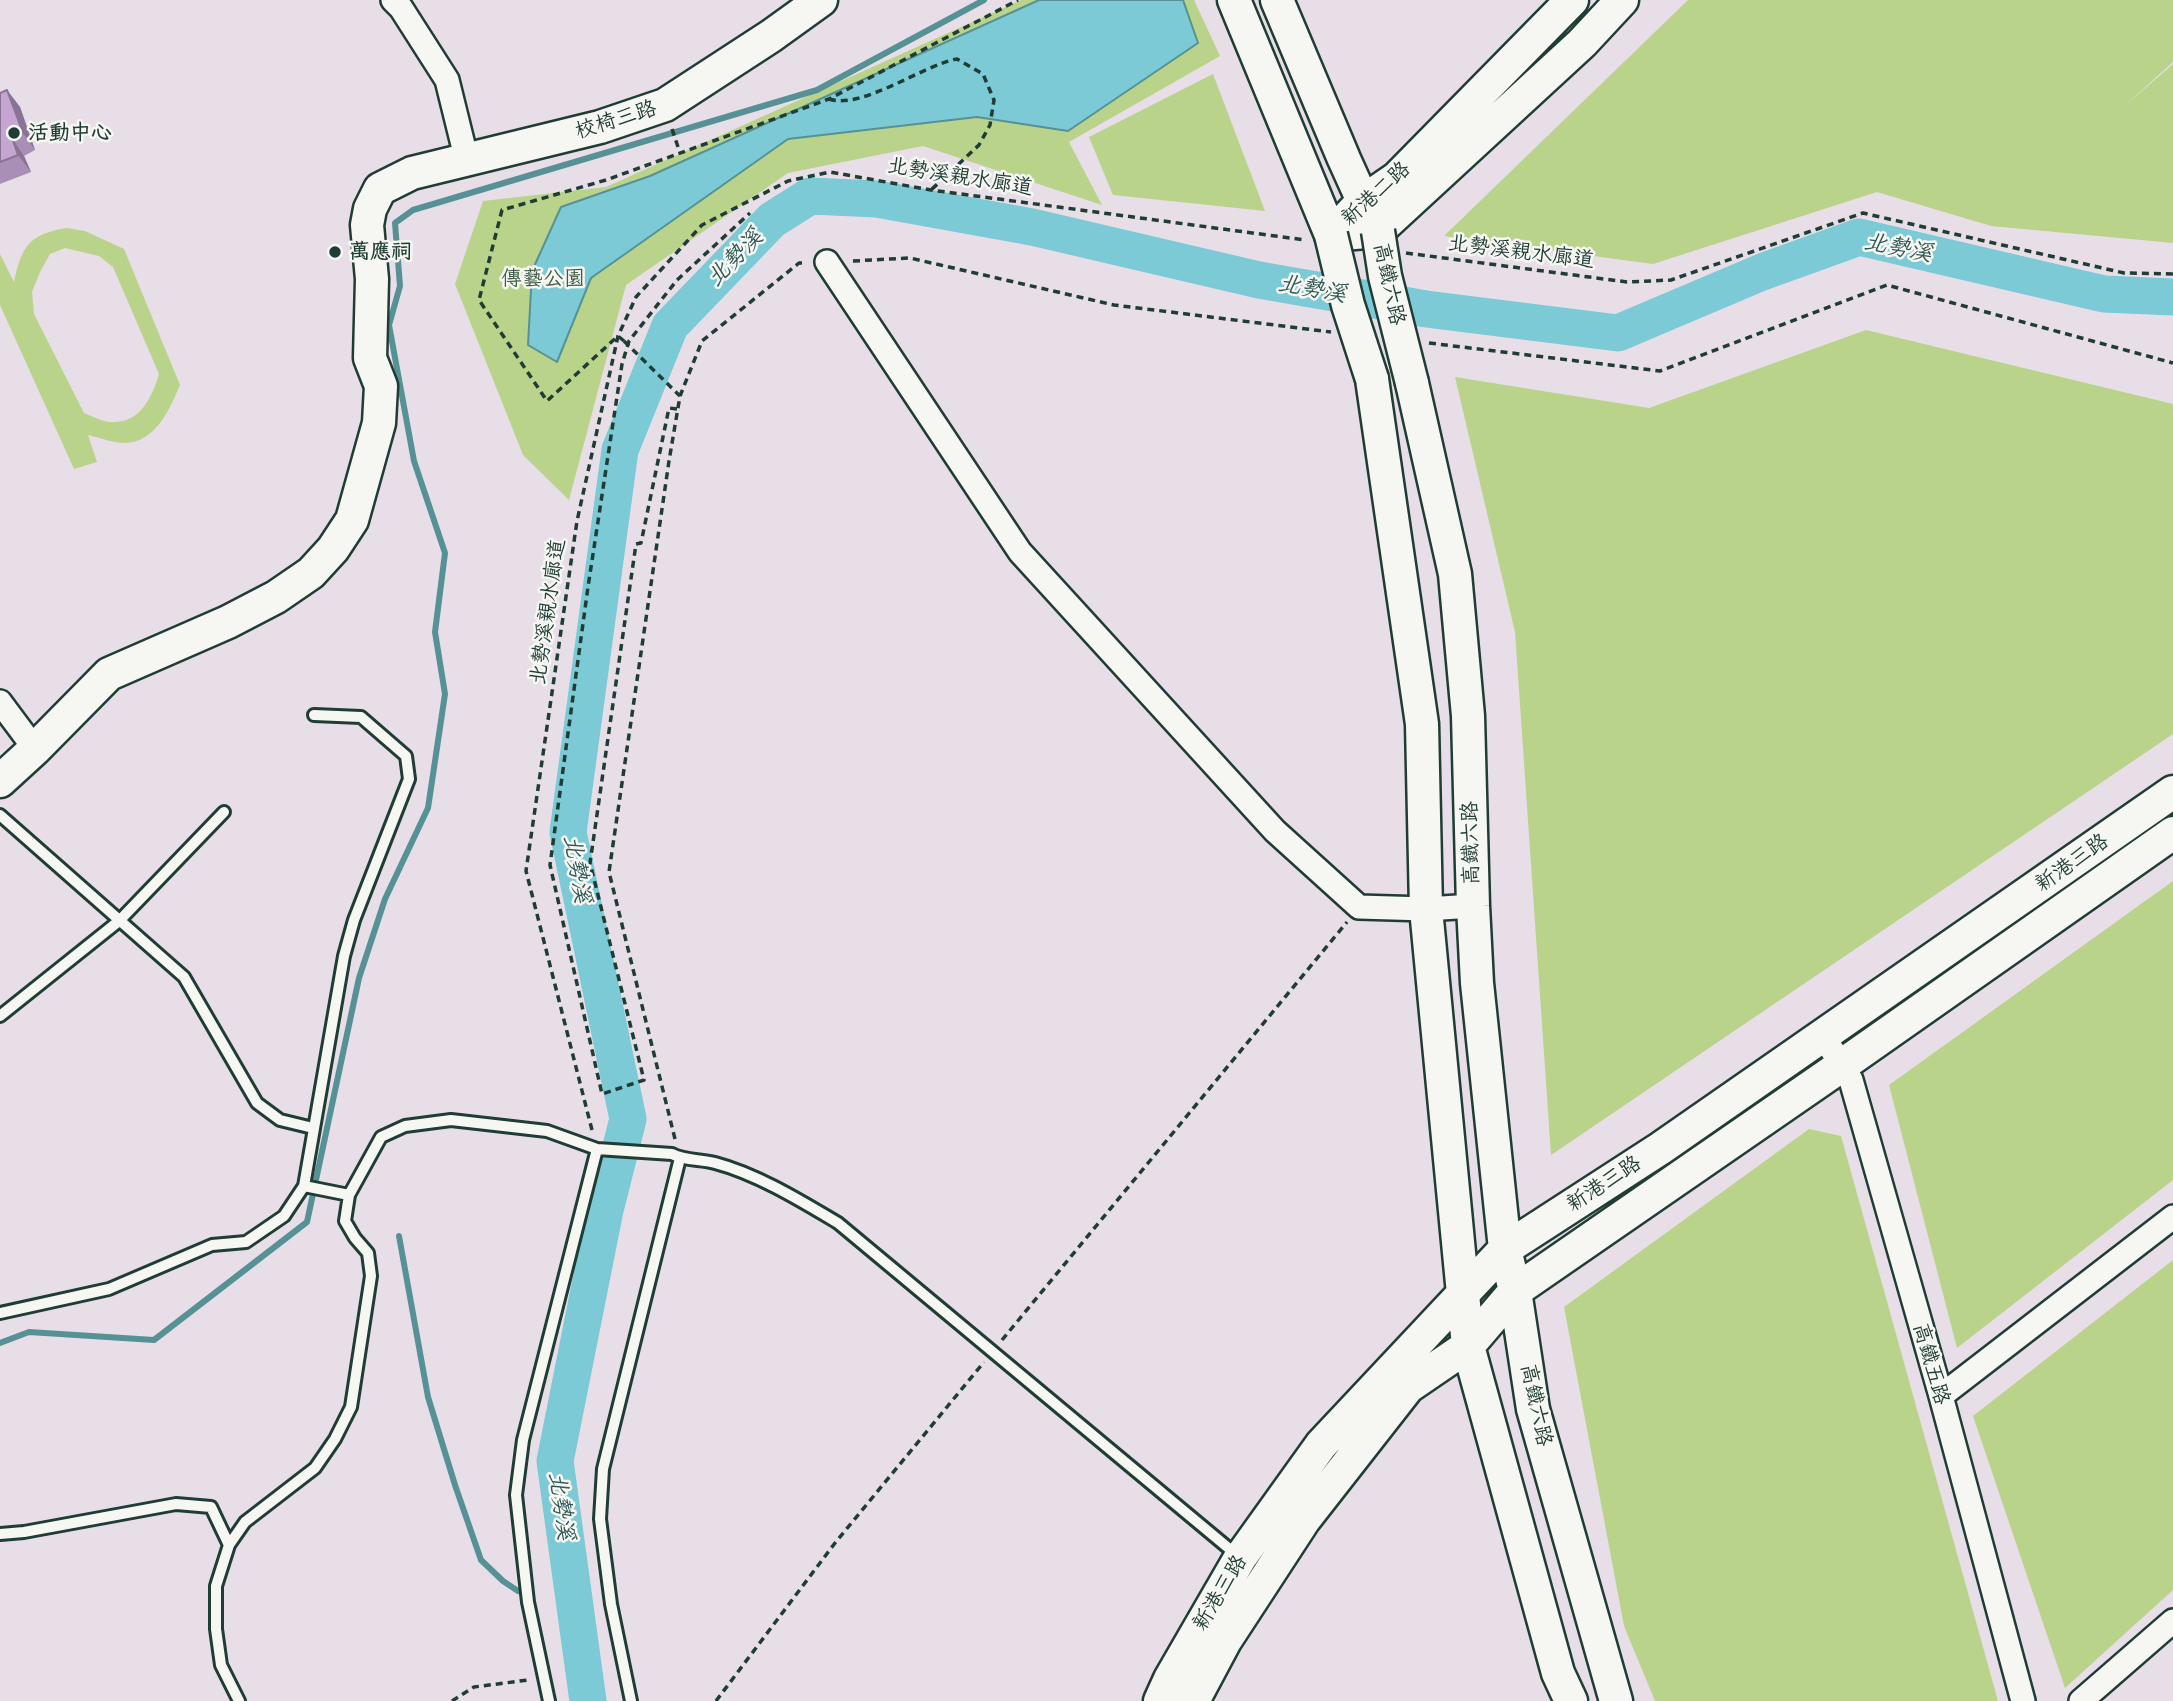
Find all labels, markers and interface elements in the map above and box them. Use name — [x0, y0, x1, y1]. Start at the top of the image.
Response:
street label: 校椅三路 — [572, 96, 660, 144]
place label: 活動中心 — [28, 120, 112, 146]
marker: 活動中心 — [6, 125, 22, 141]
street label: 北勢溪親水廊道 — [885, 153, 1035, 201]
street label: 新港二路 — [1336, 157, 1416, 231]
water label: 北勢溪 — [701, 224, 769, 292]
water label: 北勢溪 — [1862, 228, 1934, 268]
street label: 北勢溪親水廊道 — [1447, 231, 1595, 273]
place label: 萬應祠 — [349, 239, 412, 265]
street label: 高鐵六路 — [1368, 240, 1410, 328]
marker: 萬應祠 — [327, 244, 343, 260]
park label: 傳藝公園 — [501, 266, 585, 292]
water label: 北勢溪 — [1276, 269, 1348, 309]
street label: 北勢溪親水廊道 — [525, 537, 571, 687]
street label: 高鐵六路 — [1458, 801, 1484, 885]
street label: 新港三路 — [2030, 829, 2114, 897]
water label: 北勢溪 — [557, 833, 597, 905]
street label: 新港三路 — [1562, 1151, 1646, 1217]
street label: 高鐵五路 — [1907, 1320, 1955, 1408]
street label: 高鐵六路 — [1515, 1361, 1557, 1449]
water label: 北勢溪 — [543, 1470, 579, 1542]
street label: 新港三路 — [1188, 1551, 1252, 1635]

